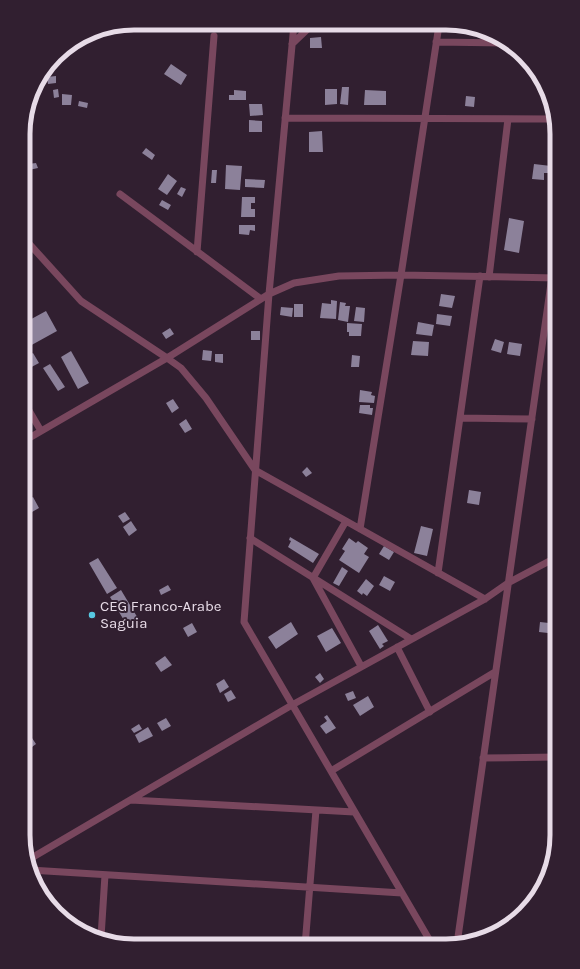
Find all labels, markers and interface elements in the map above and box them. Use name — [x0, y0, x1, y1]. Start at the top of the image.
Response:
place label: CEG Franco-Arabe Saguia — [100, 597, 221, 632]
marker: CEG Franco-Arabe Saguia — [87, 610, 97, 620]

